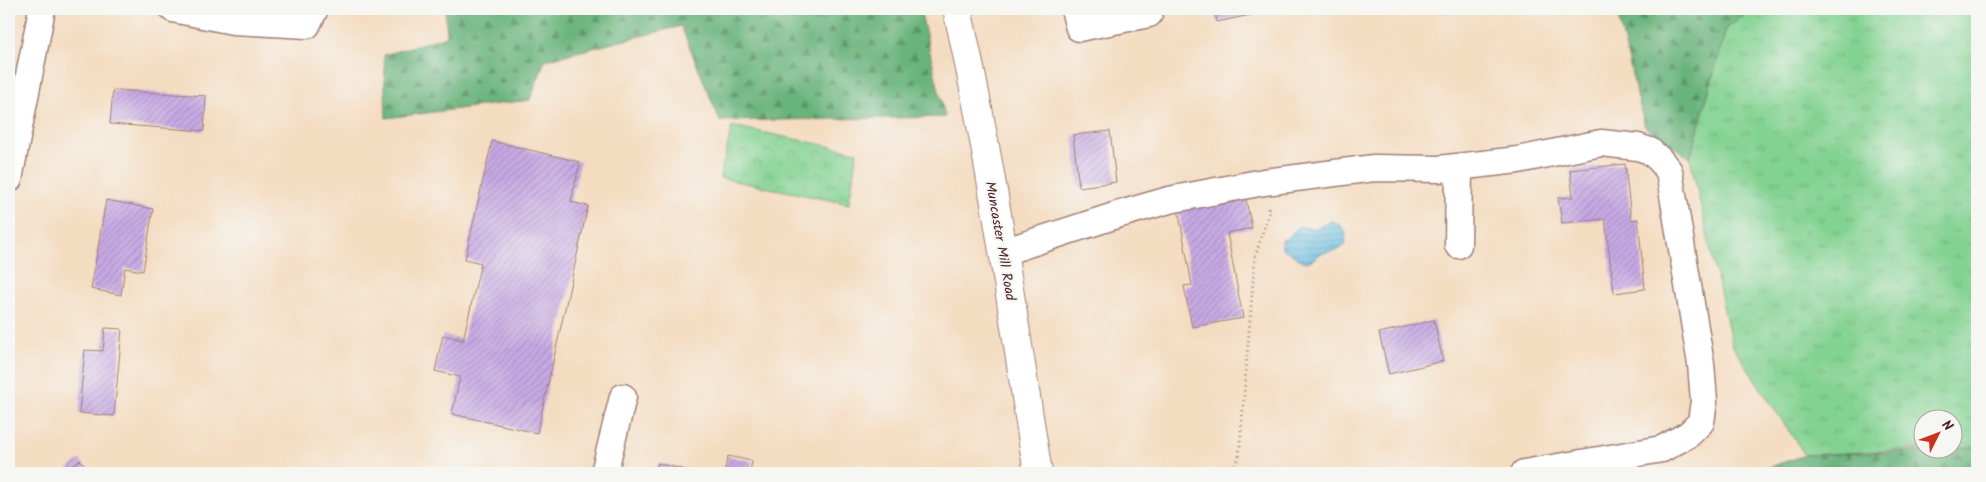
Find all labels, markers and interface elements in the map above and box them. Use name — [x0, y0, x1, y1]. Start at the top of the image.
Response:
street label: Muncaster Mill Road — [979, 180, 1022, 303]
north arrow — [1914, 410, 1964, 460]
text: N — [1936, 415, 1958, 437]

